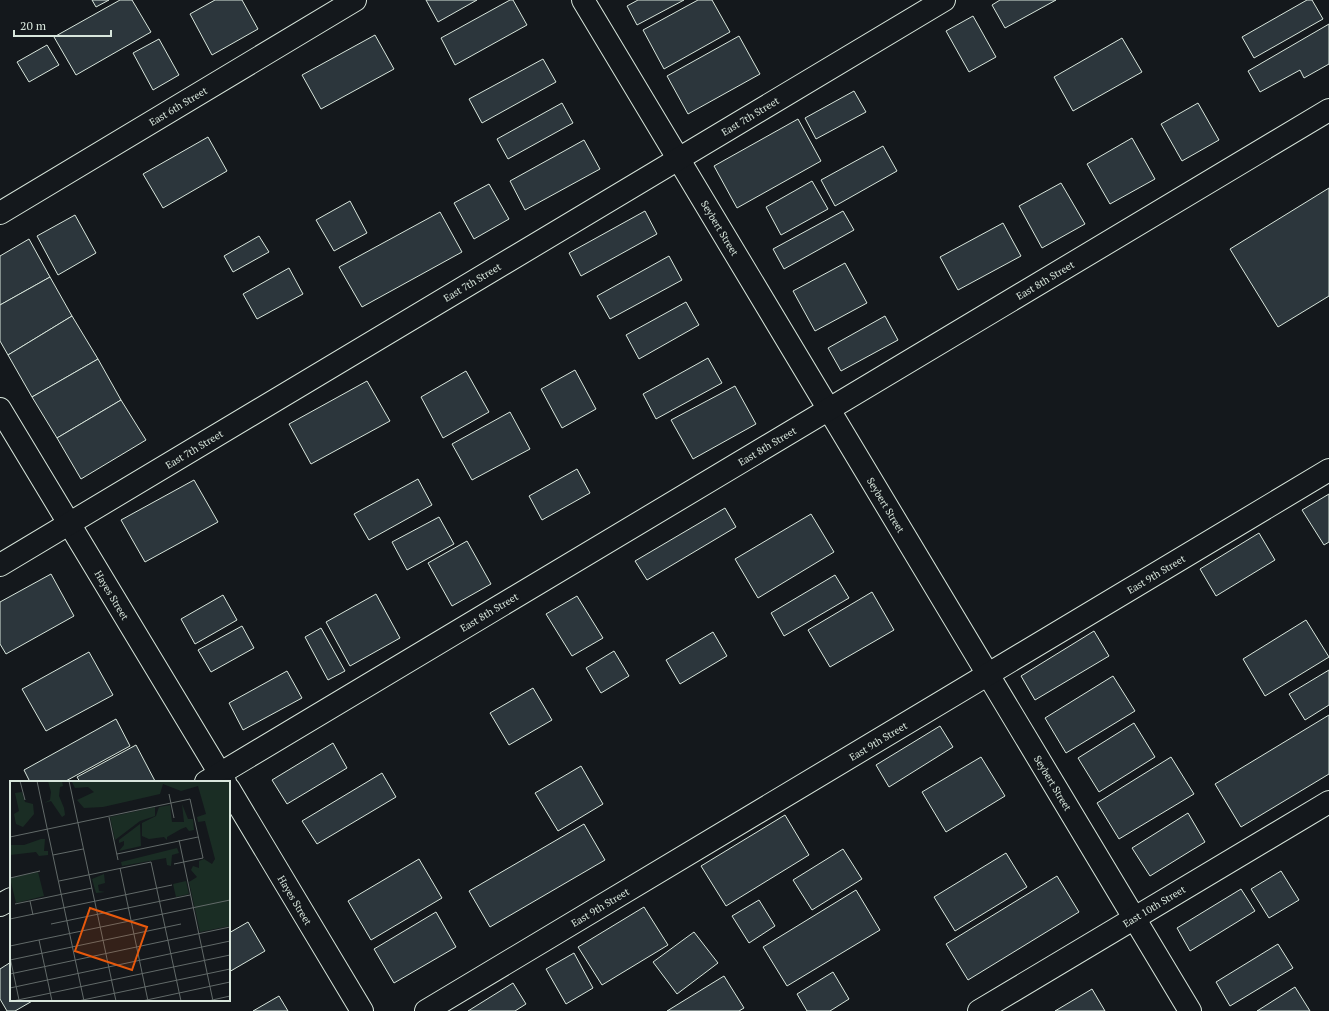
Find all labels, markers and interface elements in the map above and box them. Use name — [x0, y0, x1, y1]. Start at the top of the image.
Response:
scale bar — [14, 12, 111, 38]
text: 20 m — [20, 18, 47, 33]
street label: East 6th Street — [147, 84, 210, 129]
street label: East 7th Street — [719, 94, 782, 139]
street label: Seybert Street — [698, 198, 741, 259]
street label: East 8th Street — [1014, 258, 1077, 303]
street label: East 7th Street — [441, 260, 504, 305]
street label: East 8th Street — [736, 424, 799, 469]
street label: East 7th Street — [163, 427, 226, 472]
street label: Seybert Street — [864, 475, 907, 536]
street label: East 9th Street — [1125, 552, 1188, 597]
street label: Hayes Street — [92, 568, 132, 623]
street label: East 8th Street — [458, 590, 521, 635]
street label: East 9th Street — [847, 719, 910, 764]
street label: Seybert Street — [1031, 753, 1074, 814]
inset map — [10, 781, 230, 1001]
street label: Hayes Street — [275, 873, 315, 928]
street label: East 10th Street — [1121, 883, 1188, 930]
street label: East 9th Street — [569, 885, 632, 930]

